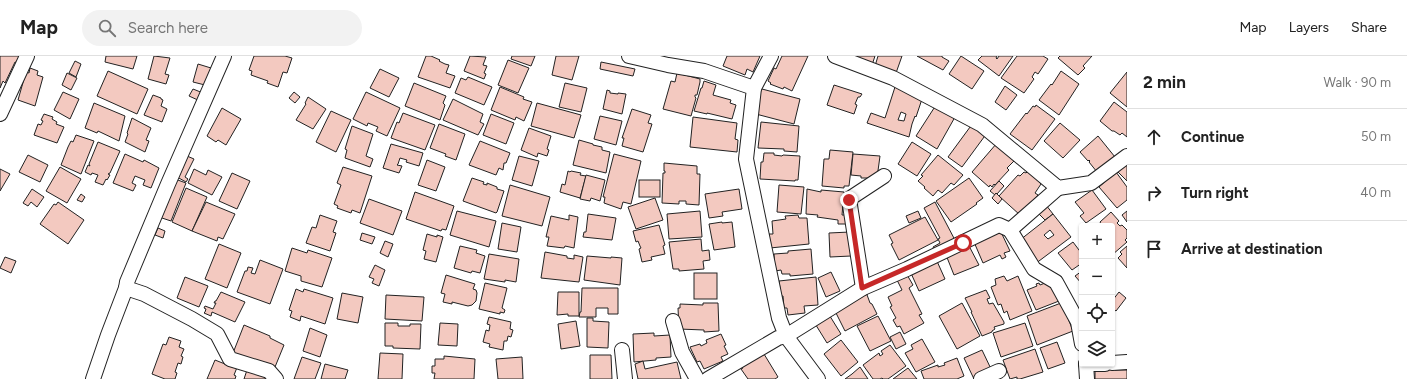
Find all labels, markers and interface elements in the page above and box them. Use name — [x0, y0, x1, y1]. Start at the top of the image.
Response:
search box — [82, 10, 362, 46]
text: Map — [20, 16, 58, 39]
icon: search — [96, 17, 118, 39]
text: Search here — [128, 19, 208, 37]
text: Map — [1239, 19, 1267, 36]
text: Layers — [1289, 19, 1329, 36]
text: Share — [1351, 19, 1387, 36]
text: 2 min — [1143, 72, 1186, 92]
text: Walk · 90 m — [1324, 75, 1391, 90]
icon: ahead — [1143, 126, 1165, 148]
text: Continue — [1181, 128, 1244, 146]
text: 50 m — [1361, 129, 1391, 144]
icon: right — [1143, 182, 1165, 204]
text: Turn right — [1181, 184, 1249, 202]
text: 40 m — [1360, 185, 1391, 200]
route end — [840, 191, 858, 209]
map controls — [1079, 223, 1115, 367]
button: + — [1079, 223, 1115, 259]
route start — [954, 234, 972, 252]
icon: arrive — [1143, 238, 1165, 260]
text: Arrive at destination — [1181, 240, 1322, 258]
button: − — [1079, 259, 1115, 295]
button: locate — [1079, 295, 1115, 331]
button: layers — [1079, 331, 1115, 367]

